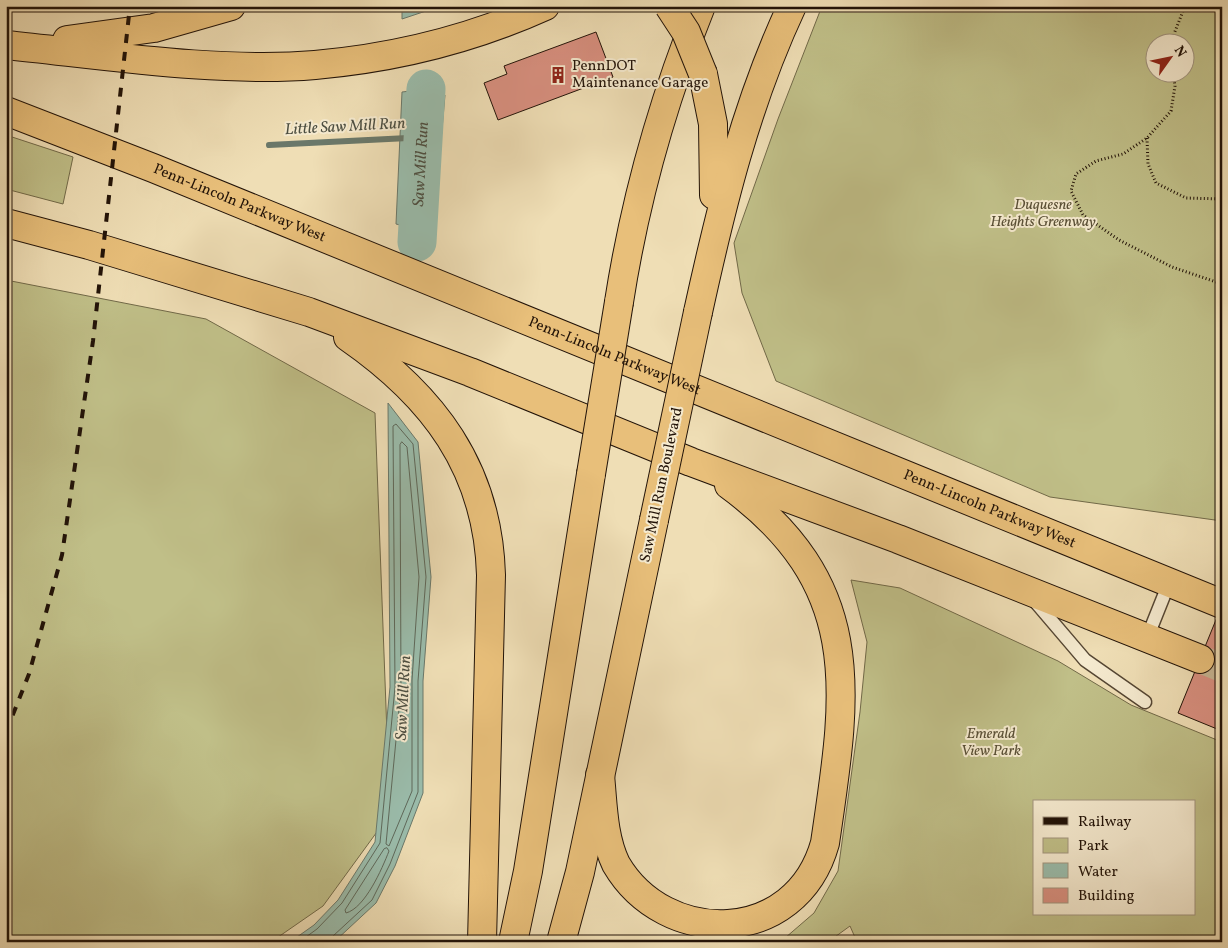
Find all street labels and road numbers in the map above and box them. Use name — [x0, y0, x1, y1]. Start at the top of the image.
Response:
street label: Penn-Lincoln Parkway West — [150, 159, 329, 248]
street label: Penn-Lincoln Parkway West — [525, 312, 704, 401]
street label: Saw Mill Run Boulevard — [635, 406, 689, 564]
street label: Penn-Lincoln Parkway West — [900, 465, 1079, 554]

